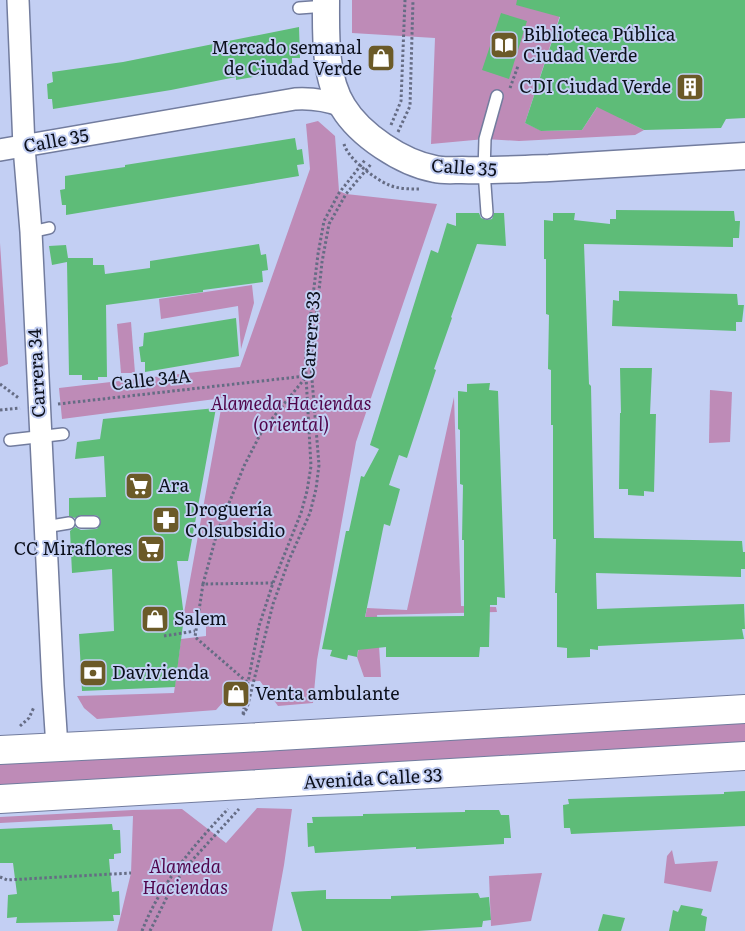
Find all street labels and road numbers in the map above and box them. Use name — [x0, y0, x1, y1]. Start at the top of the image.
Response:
street label: Calle 35 — [21, 121, 90, 159]
street label: Calle 35 — [430, 151, 498, 182]
street label: Carrera 33 — [293, 290, 326, 380]
street label: Carrera 34 — [20, 328, 51, 418]
street label: Calle 34A — [110, 361, 192, 396]
street label: Avenida Calle 33 — [303, 760, 443, 795]

